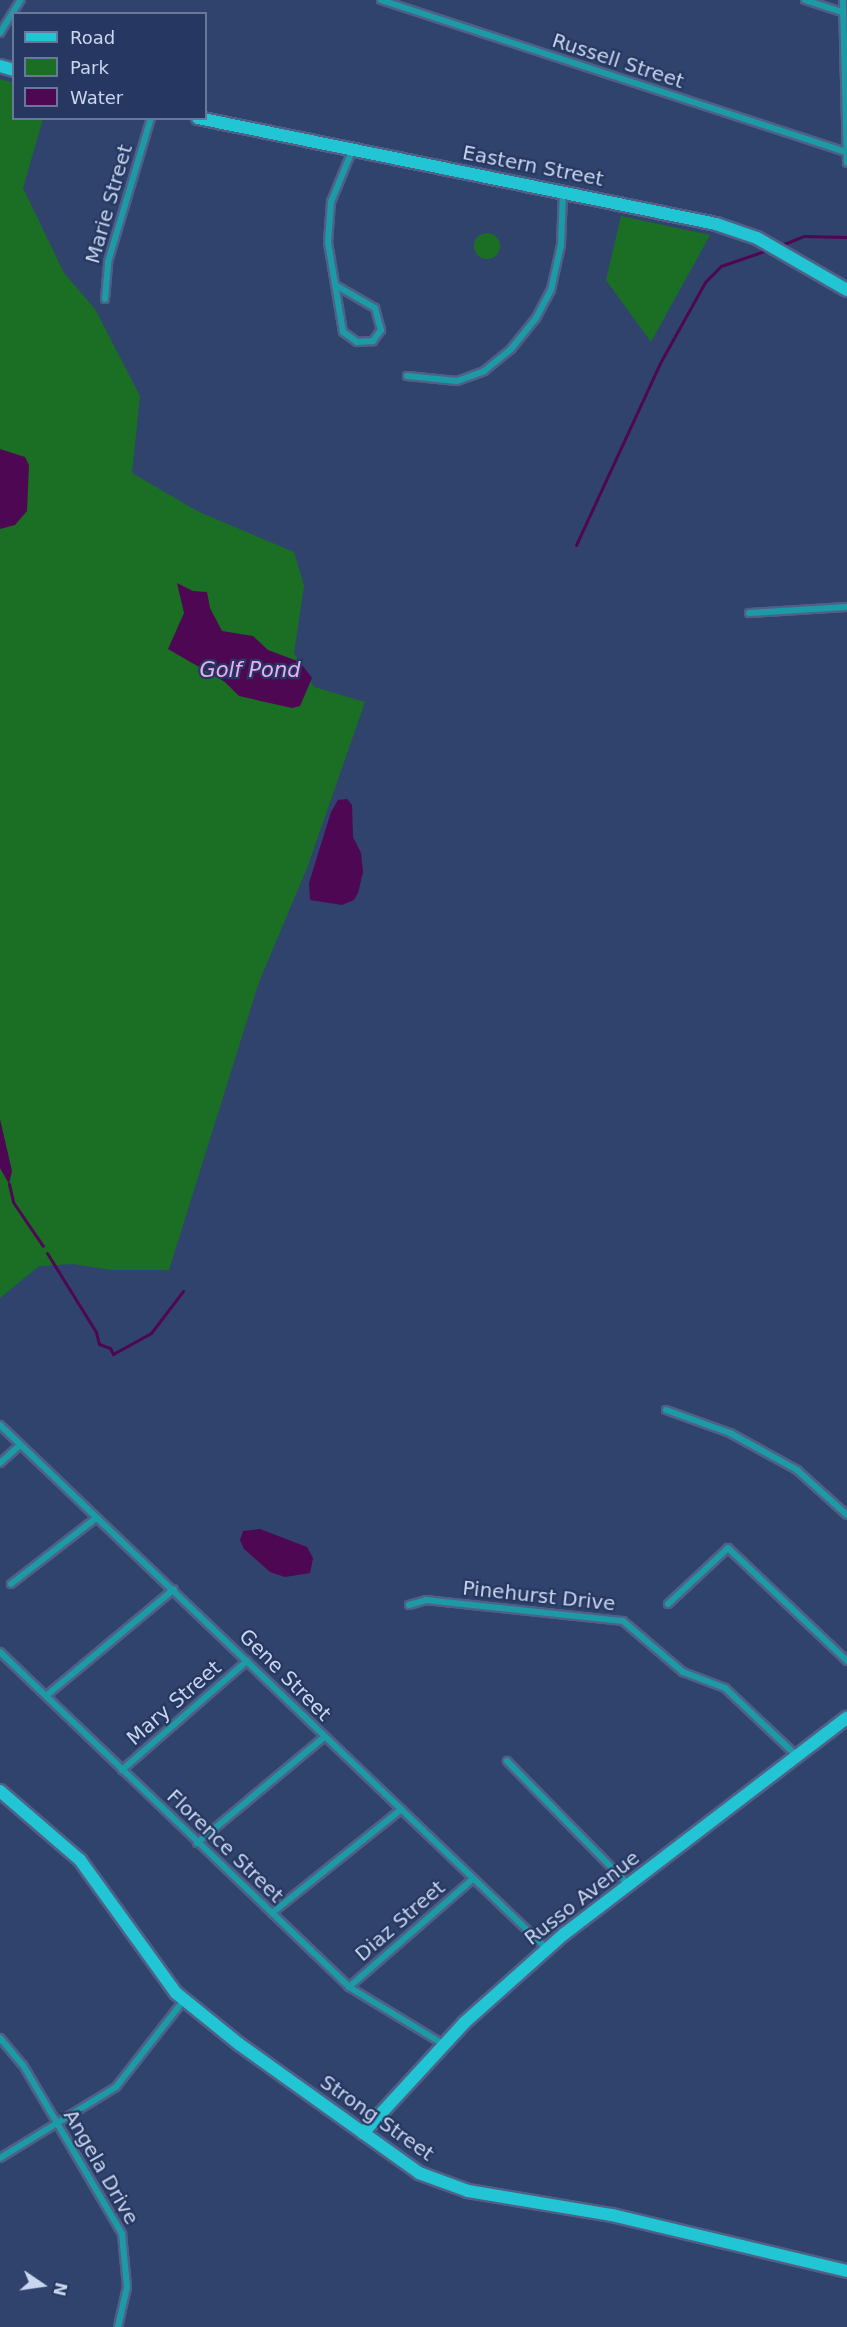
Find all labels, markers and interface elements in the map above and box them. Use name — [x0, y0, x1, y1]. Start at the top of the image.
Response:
legend — [12, 12, 207, 120]
text: Road — [70, 27, 115, 48]
street label: Russell Street — [549, 28, 687, 94]
text: Park — [70, 57, 109, 78]
text: Water — [70, 87, 123, 108]
street label: Eastern Street — [460, 141, 606, 191]
street label: Marie Street — [81, 142, 137, 266]
water label: Golf Pond — [199, 657, 301, 683]
street label: Pinehurst Drive — [461, 1576, 617, 1616]
street label: Gene Street — [234, 1624, 336, 1726]
street label: Mary Street — [122, 1656, 226, 1750]
street label: Florence Street — [162, 1784, 288, 1908]
street label: Russo Avenue — [520, 1846, 644, 1950]
street label: Diaz Street — [350, 1876, 450, 1966]
street label: Strong Street — [316, 2070, 438, 2166]
street label: Angela Drive — [58, 2105, 144, 2229]
north arrow — [12, 2255, 72, 2315]
text: N — [49, 2280, 71, 2298]

